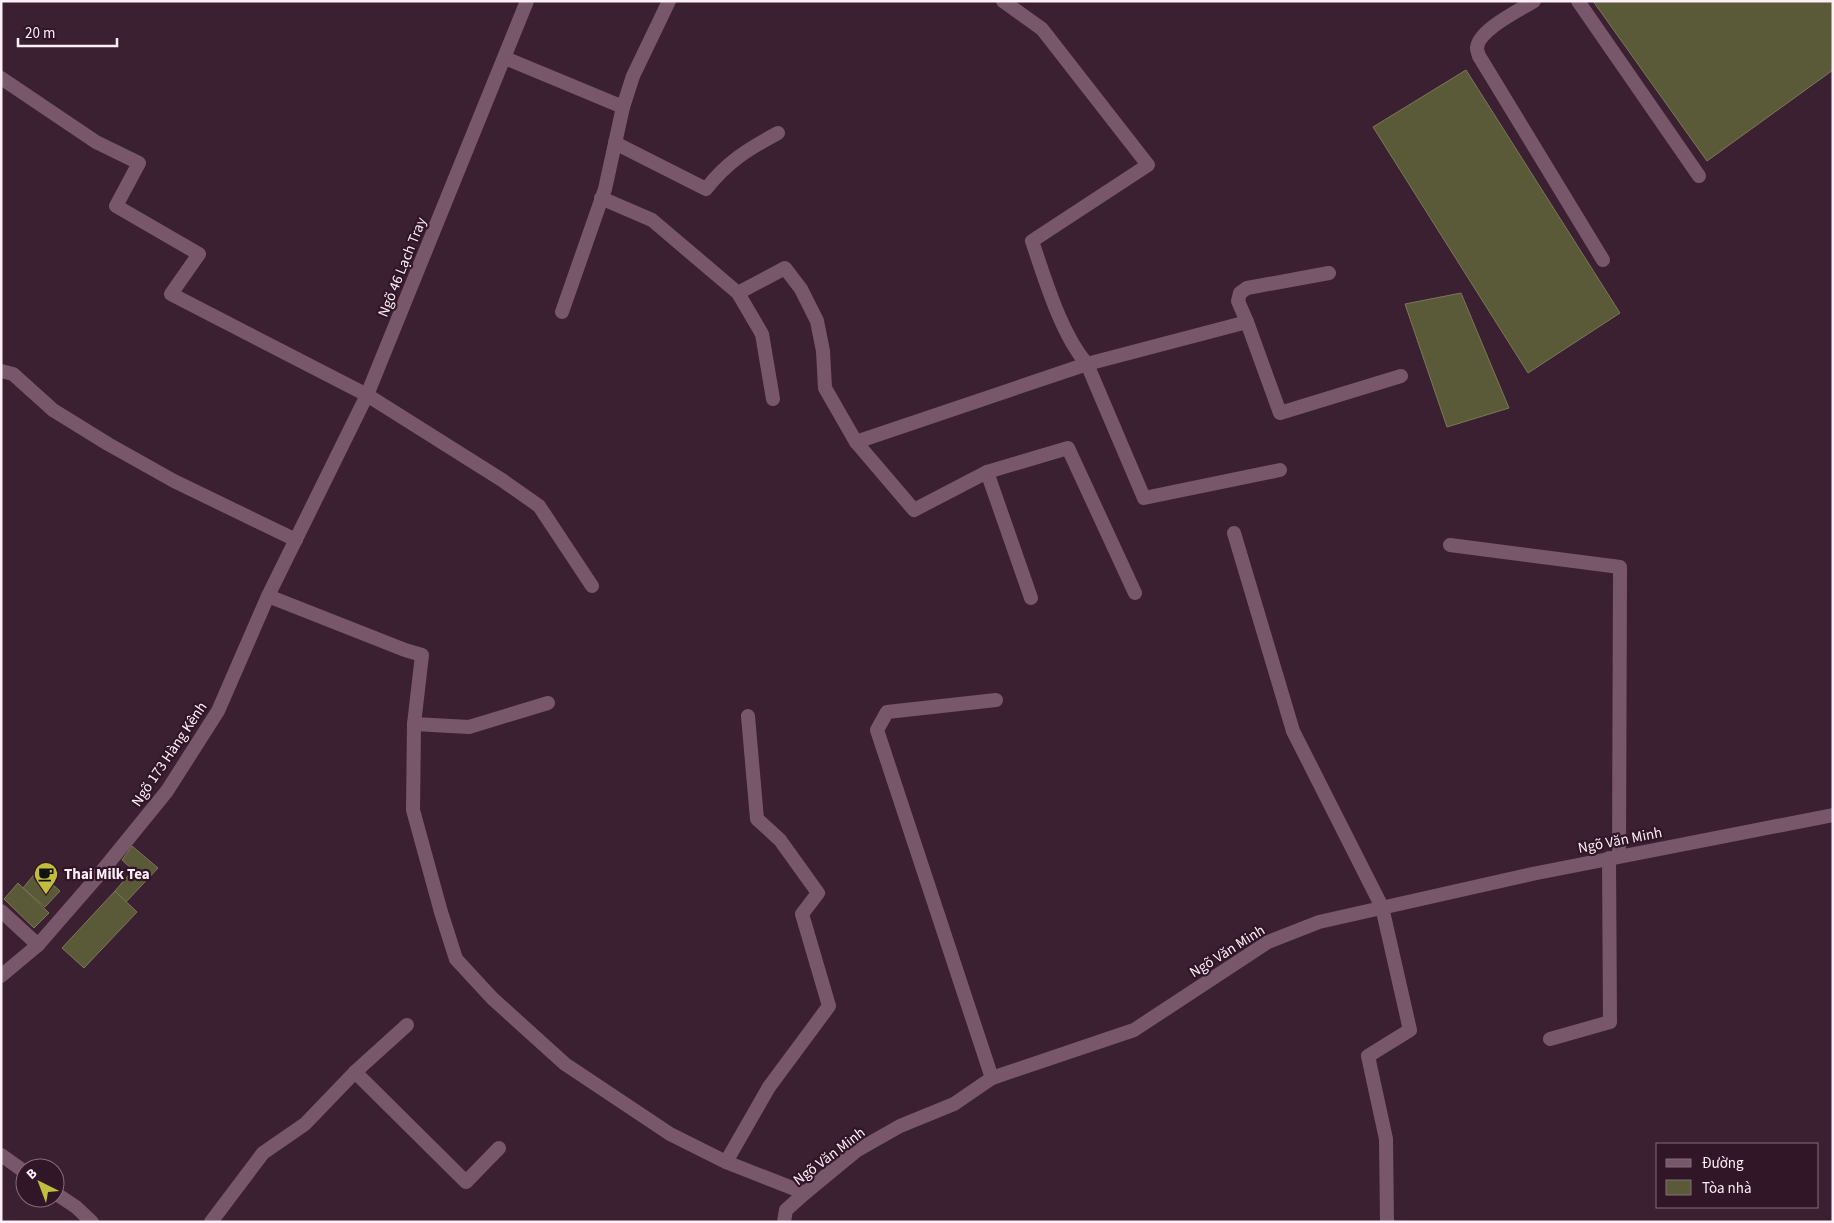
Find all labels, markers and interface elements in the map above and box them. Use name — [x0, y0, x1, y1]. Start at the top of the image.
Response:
scale bar — [18, 15, 116, 47]
text: 20 m — [25, 23, 55, 44]
street label: Ngõ 46 Lạch Tray — [373, 214, 432, 320]
street label: Ngõ 173 Hàng Kênh — [127, 698, 212, 811]
street label: Ngõ Văn Minh — [1576, 822, 1664, 859]
cafe icon: Thai Milk Tea — [33, 861, 59, 895]
place label: Thai Milk Tea — [64, 864, 150, 885]
street label: Ngõ Văn Minh — [1186, 920, 1269, 983]
street label: Ngõ Văn Minh — [789, 1122, 870, 1190]
legend — [1656, 1143, 1819, 1208]
text: Đường — [1702, 1153, 1744, 1174]
north arrow — [15, 1158, 65, 1208]
text: B — [22, 1163, 42, 1184]
text: Tòa nhà — [1702, 1178, 1751, 1199]

